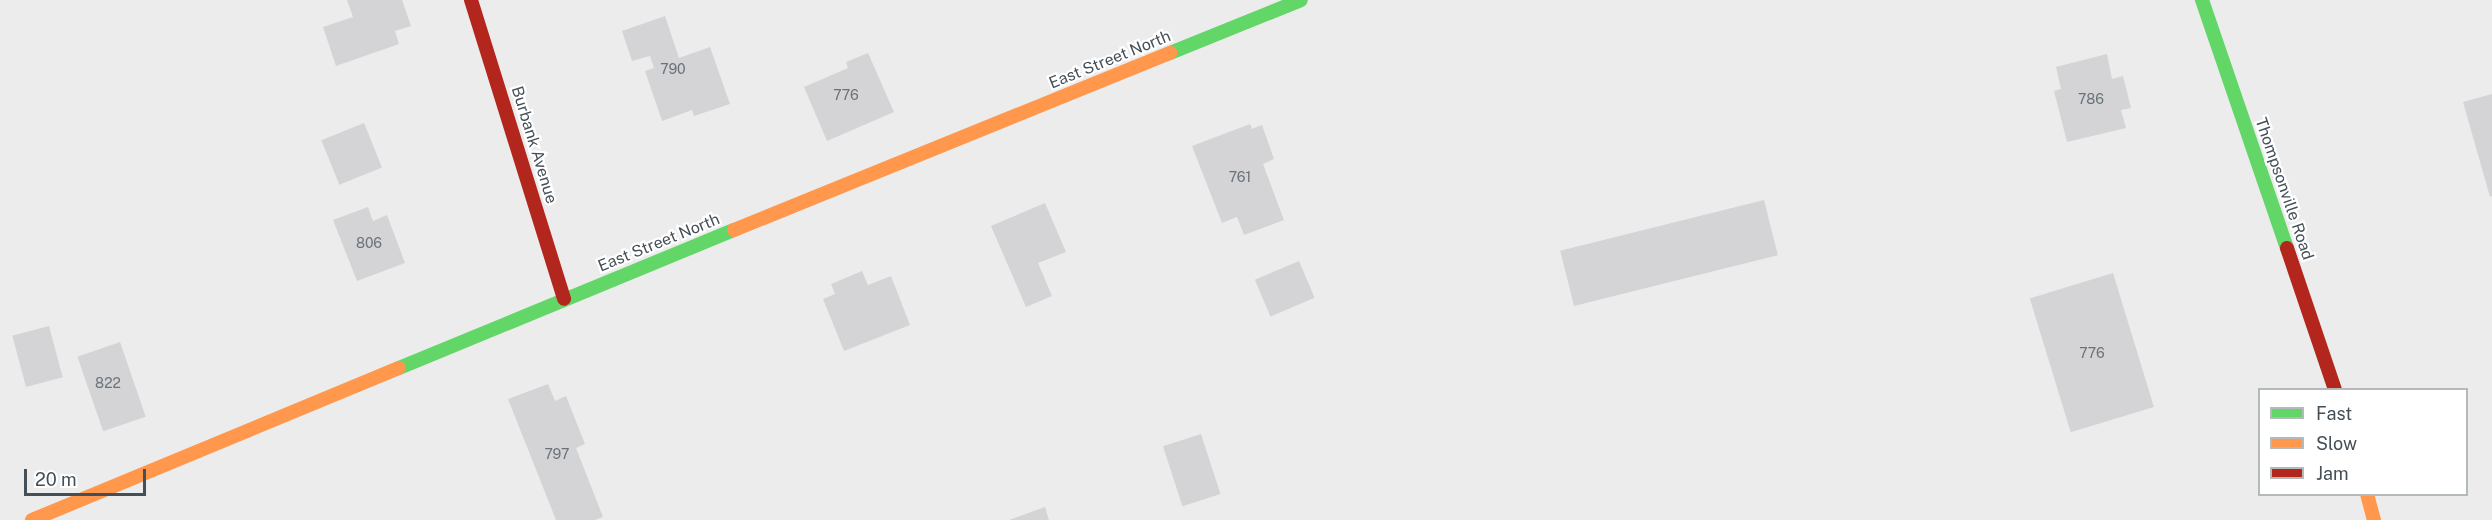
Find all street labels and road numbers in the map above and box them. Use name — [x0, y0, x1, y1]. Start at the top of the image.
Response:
street label: East Street North — [1046, 27, 1174, 93]
street label: Burbank Avenue — [507, 84, 561, 206]
street label: Thompsonville Road — [2251, 115, 2317, 263]
street label: East Street North — [595, 210, 723, 276]

